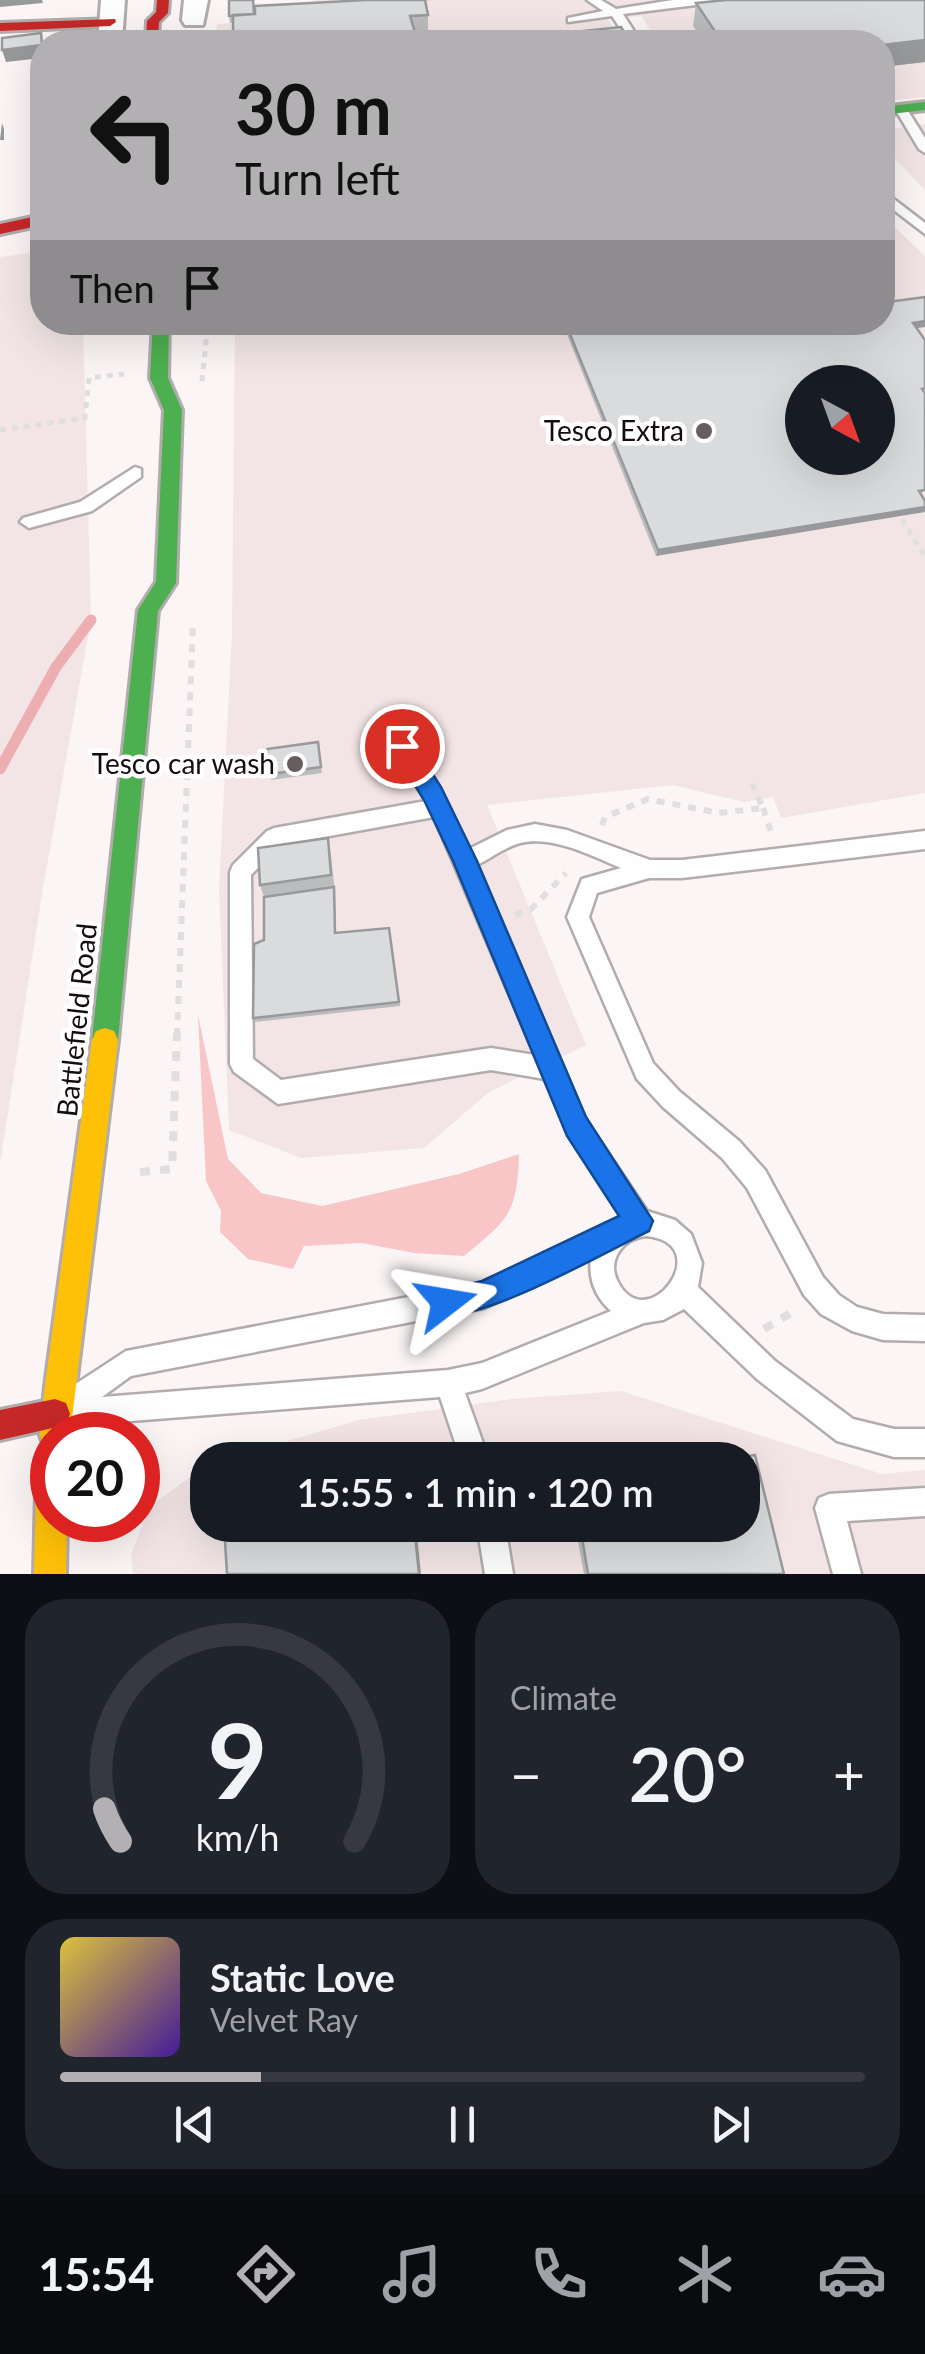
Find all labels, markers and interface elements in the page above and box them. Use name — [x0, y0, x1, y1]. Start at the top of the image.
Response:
text: 30 m — [235, 66, 392, 150]
icon: left — [70, 70, 200, 200]
text: Turn left — [235, 151, 400, 205]
icon: arrive — [175, 260, 230, 315]
text: Then — [70, 265, 155, 311]
north arrow — [785, 365, 895, 475]
map controls — [785, 365, 895, 475]
place label: Tesco Extra — [544, 413, 684, 447]
marker: Tesco Extra — [693, 420, 715, 442]
pin — [360, 704, 445, 789]
icon: arrive — [375, 719, 430, 774]
place label: Tesco car wash — [92, 746, 275, 780]
marker: Tesco car wash — [284, 753, 306, 775]
street label: Battlefield Road — [49, 921, 103, 1118]
position arrow — [394, 1250, 498, 1354]
speed limit sign: 20 — [30, 1412, 160, 1542]
text: 15:55 · 1 min · 120 m — [297, 1469, 653, 1515]
text: Climate — [510, 1678, 617, 1717]
text: 9 — [207, 1696, 268, 1821]
text: 20° — [628, 1728, 747, 1818]
text: − — [510, 1741, 542, 1807]
text: + — [833, 1741, 865, 1807]
text: km/h — [196, 1816, 279, 1859]
text: Static Love — [210, 1954, 395, 2000]
text: Velvet Ray — [210, 2000, 358, 2039]
icon: previous — [167, 2097, 222, 2152]
icon: pause — [435, 2097, 490, 2152]
icon: next — [703, 2097, 758, 2152]
icon: directions — [231, 2239, 301, 2309]
icon: music — [377, 2239, 447, 2309]
icon: phone — [524, 2239, 594, 2309]
icon: climate — [670, 2239, 740, 2309]
icon: car — [817, 2239, 887, 2309]
text: 15:54 — [38, 2247, 154, 2301]

